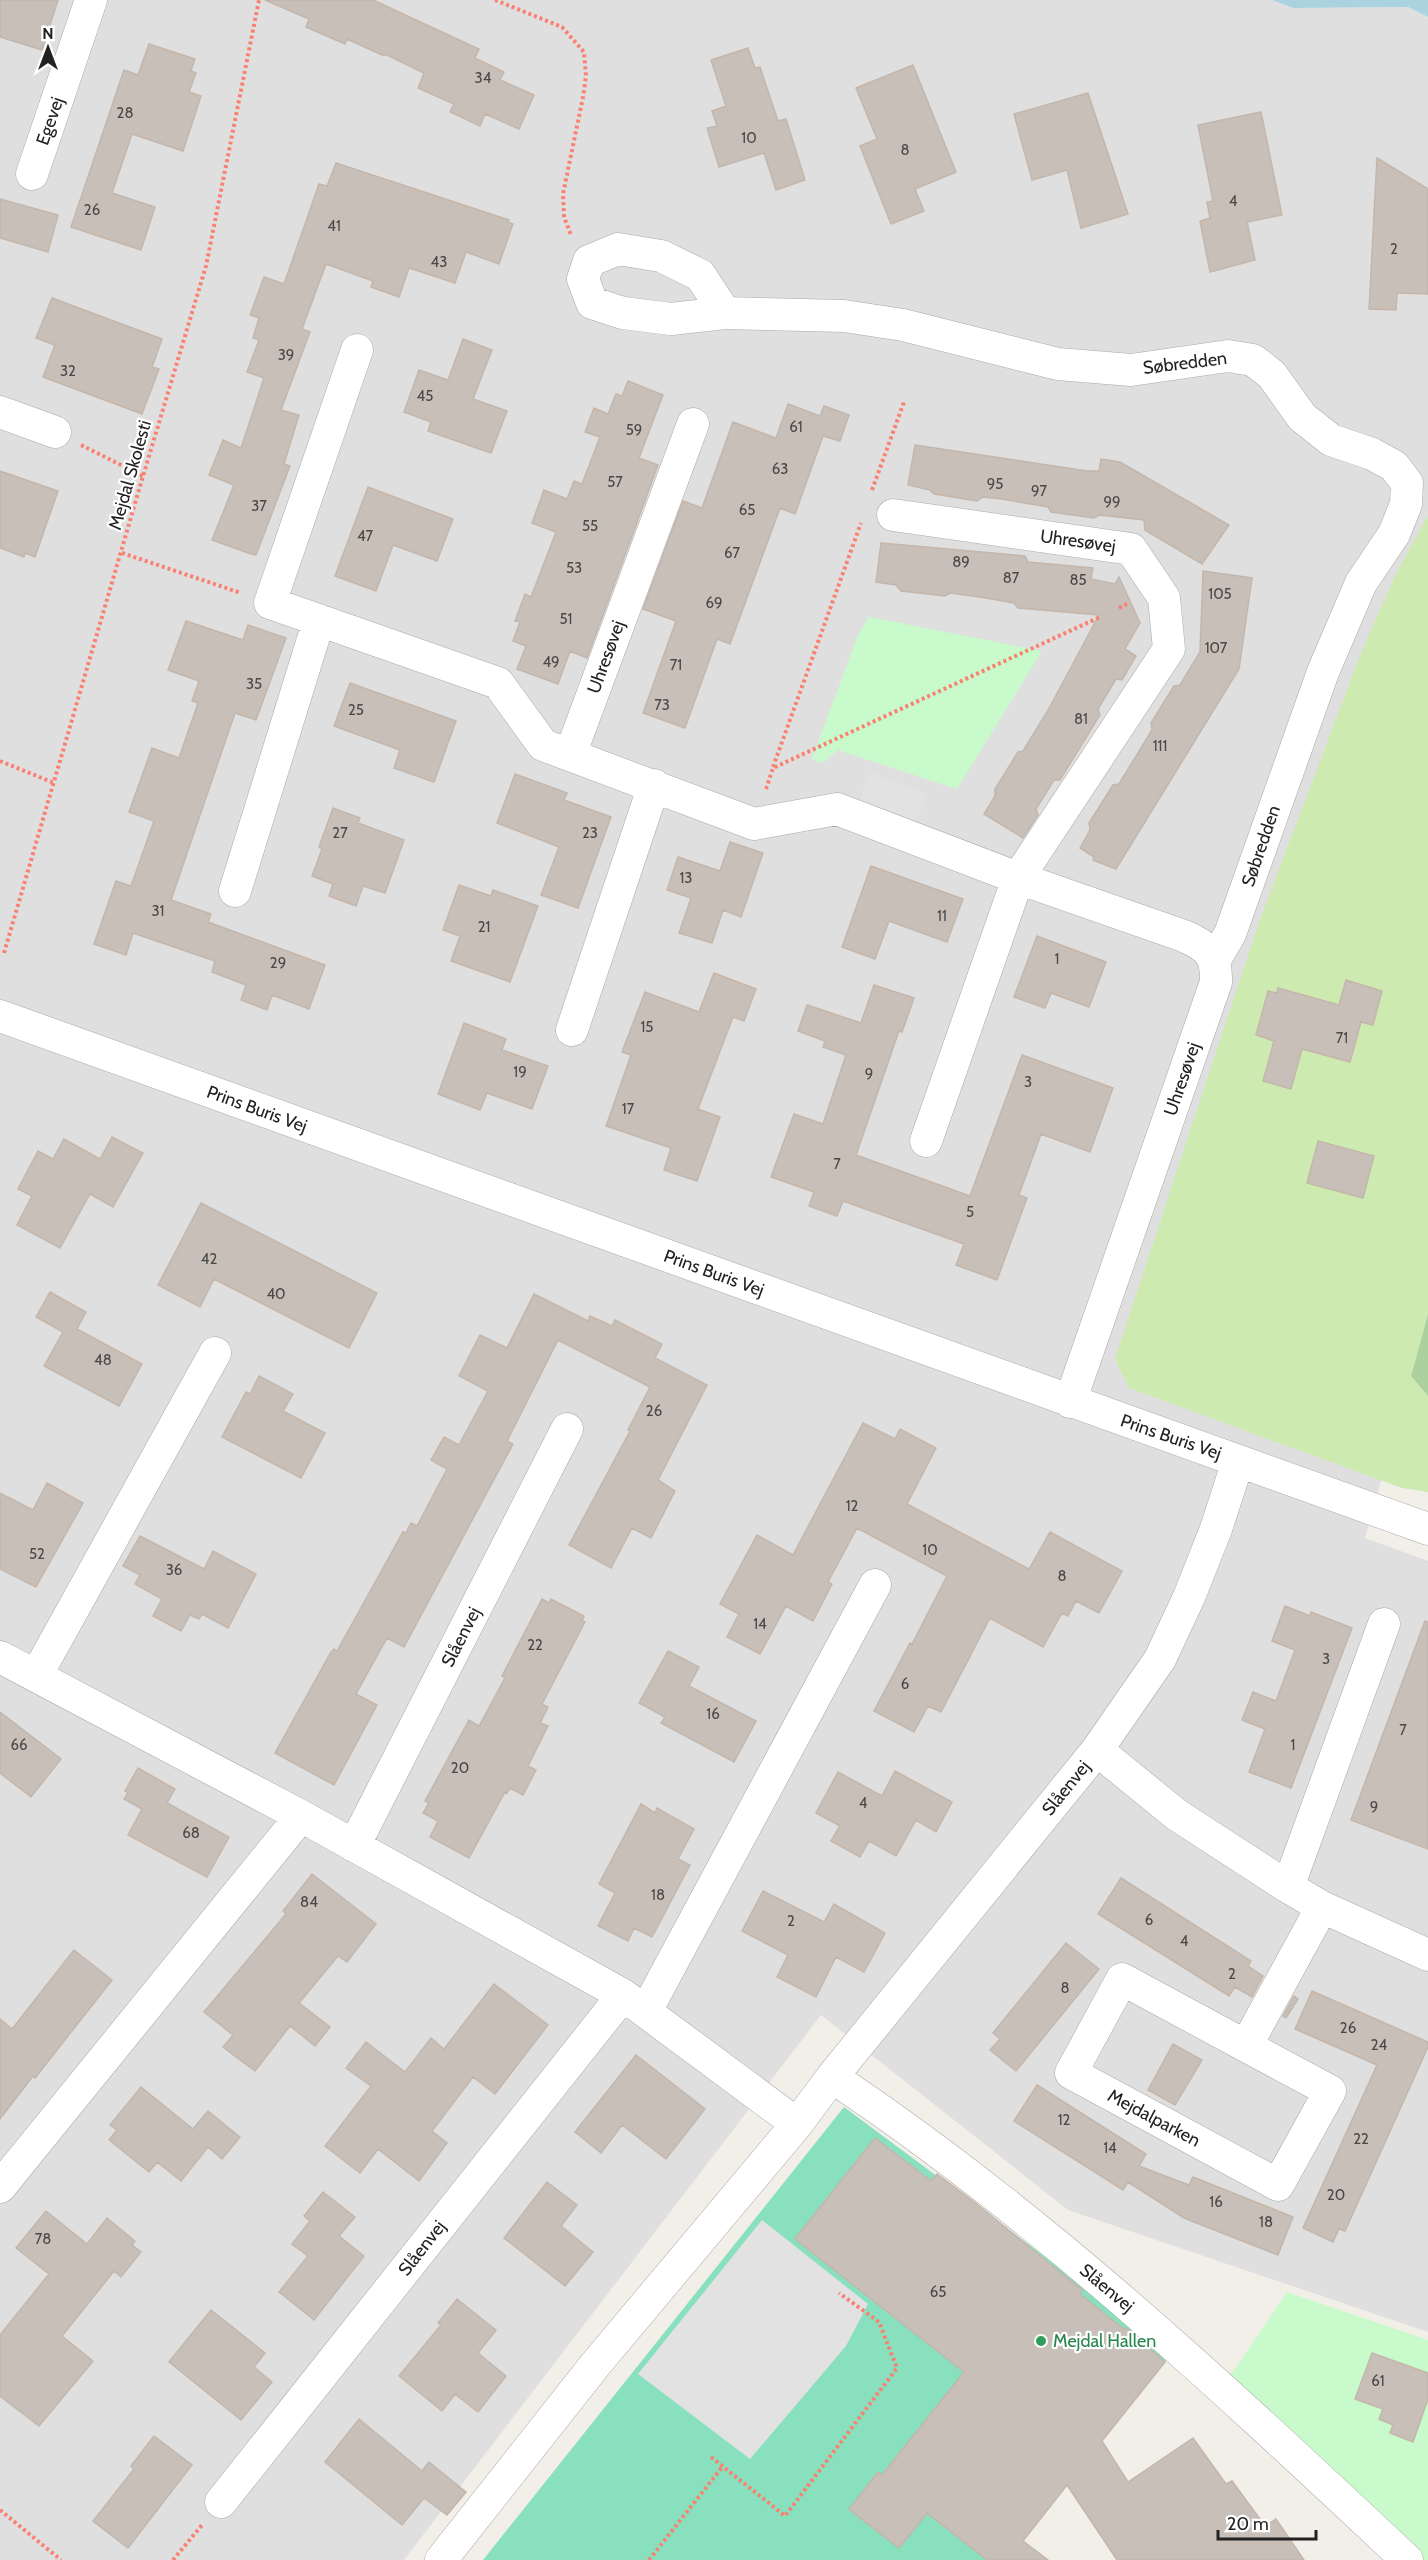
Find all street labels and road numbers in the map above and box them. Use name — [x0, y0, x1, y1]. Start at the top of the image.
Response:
street label: Egevej — [32, 94, 68, 148]
street label: Søbredden — [1142, 347, 1228, 379]
street label: Mejdal Skolesti — [104, 418, 156, 532]
street label: Uhresøvej — [1039, 525, 1117, 557]
street label: Uhresøvej — [583, 617, 629, 697]
street label: Søbredden — [1237, 803, 1285, 889]
street label: Uhresøvej — [1159, 1039, 1205, 1119]
street label: Prins Buris Vej — [204, 1081, 310, 1137]
street label: Prins Buris Vej — [661, 1245, 767, 1301]
street label: Prins Buris Vej — [1118, 1409, 1224, 1465]
street label: Slåenvej — [437, 1603, 485, 1671]
street label: Slåenvej — [1037, 1756, 1095, 1820]
street label: Mejdalparken — [1104, 2084, 1204, 2152]
street label: Slåenvej — [394, 2216, 450, 2280]
street label: Slåenvej — [1075, 2259, 1139, 2317]

